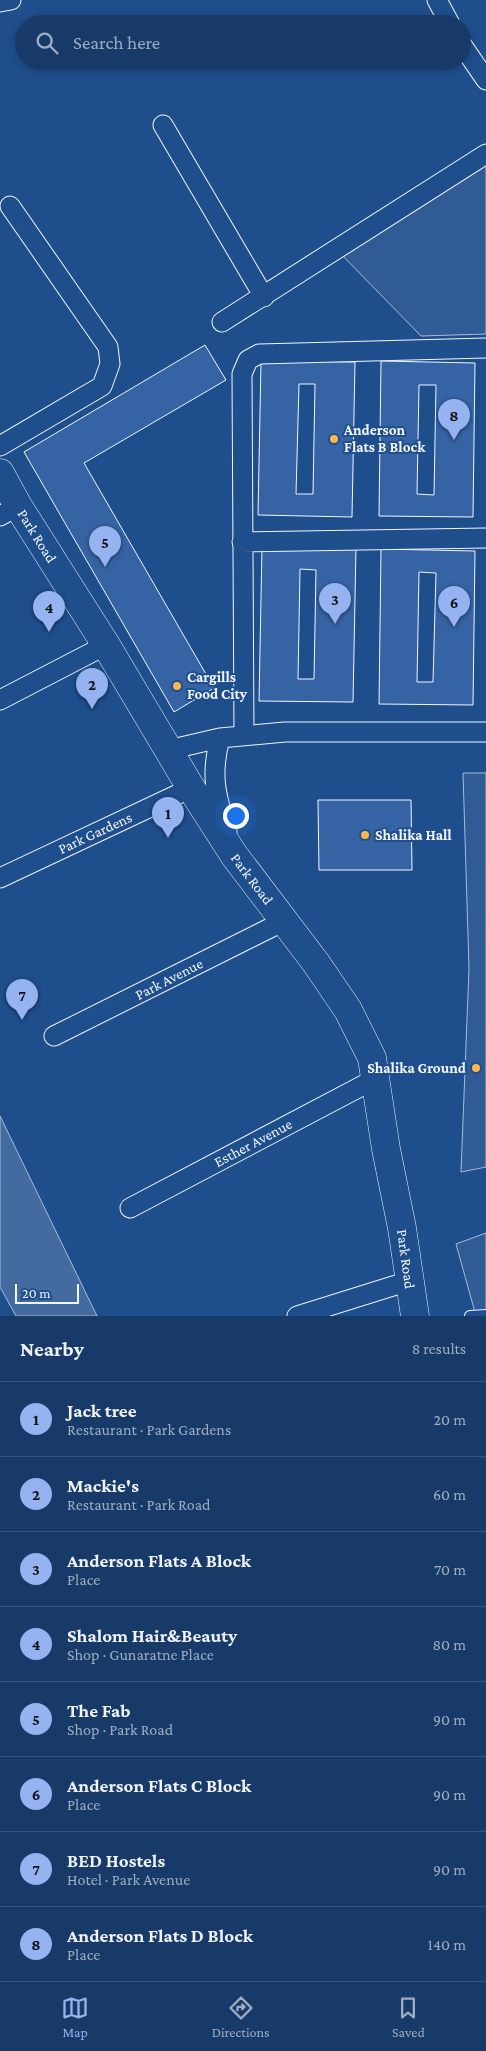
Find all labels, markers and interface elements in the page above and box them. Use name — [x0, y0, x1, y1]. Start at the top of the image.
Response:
search box — [15, 15, 471, 70]
icon: search — [33, 29, 61, 57]
text: Search here — [73, 32, 160, 53]
pin: 8 — [438, 399, 470, 440]
place label: Anderson Flats B Block — [343, 422, 426, 455]
marker: Anderson Flats B Block — [328, 433, 340, 445]
street label: Park Road — [14, 506, 60, 566]
pin: 5 — [89, 526, 121, 567]
pin: 3 — [319, 583, 351, 624]
pin: 6 — [438, 586, 470, 627]
pin: 4 — [33, 591, 65, 632]
pin: 2 — [76, 668, 108, 709]
place label: Cargills Food City — [187, 669, 248, 702]
marker: Cargills Food City — [171, 680, 183, 692]
pin: 1 — [152, 797, 184, 838]
your location — [223, 803, 249, 829]
street label: Park Gardens — [56, 809, 134, 857]
place label: Shalika Hall — [375, 827, 452, 843]
marker: Shalika Hall — [359, 829, 371, 841]
street label: Park Road — [228, 850, 276, 908]
street label: Park Avenue — [133, 955, 206, 1003]
pin: 7 — [6, 979, 38, 1020]
place label: Shalika Ground — [367, 1060, 467, 1076]
marker: Shalika Ground — [470, 1062, 482, 1074]
street label: Esther Avenue — [211, 1116, 295, 1170]
street label: Park Road — [394, 1228, 418, 1290]
scale bar — [15, 1281, 79, 1304]
text: 20 m — [22, 1285, 50, 1301]
text: Nearby — [20, 1337, 84, 1361]
text: 8 results — [412, 1340, 466, 1357]
text: Jack tree — [67, 1400, 136, 1421]
text: 1 — [33, 1411, 39, 1428]
text: 20 m — [433, 1411, 466, 1428]
text: Restaurant · Park Gardens — [67, 1421, 231, 1438]
text: Mackie's — [67, 1475, 139, 1496]
text: 2 — [32, 1486, 40, 1503]
text: 60 m — [433, 1486, 466, 1503]
text: Restaurant · Park Road — [67, 1496, 210, 1513]
text: Anderson Flats A Block — [67, 1550, 251, 1571]
text: 3 — [32, 1561, 40, 1578]
text: 70 m — [434, 1561, 466, 1578]
text: Place — [67, 1571, 100, 1588]
text: Shalom Hair&Beauty — [67, 1625, 237, 1646]
text: 4 — [32, 1636, 40, 1653]
text: 80 m — [432, 1636, 466, 1653]
text: Shop · Gunaratne Place — [67, 1646, 214, 1663]
text: The Fab — [67, 1700, 131, 1721]
text: 5 — [32, 1711, 40, 1728]
text: 90 m — [433, 1711, 466, 1728]
text: Shop · Park Road — [67, 1721, 173, 1738]
text: Anderson Flats C Block — [67, 1775, 251, 1796]
text: 6 — [32, 1786, 40, 1803]
text: 90 m — [433, 1786, 466, 1803]
text: Place — [67, 1796, 100, 1813]
text: BED Hostels — [67, 1850, 165, 1871]
text: 7 — [32, 1861, 40, 1878]
text: 90 m — [433, 1861, 466, 1878]
text: Hotel · Park Avenue — [67, 1871, 190, 1888]
text: Anderson Flats D Block — [67, 1925, 253, 1946]
text: 8 — [31, 1936, 41, 1953]
text: 140 m — [428, 1936, 466, 1953]
text: Place — [67, 1946, 100, 1963]
tab: Map — [61, 1994, 89, 2040]
tab: Directions — [212, 1994, 270, 2040]
tab: Saved — [392, 1994, 425, 2040]

